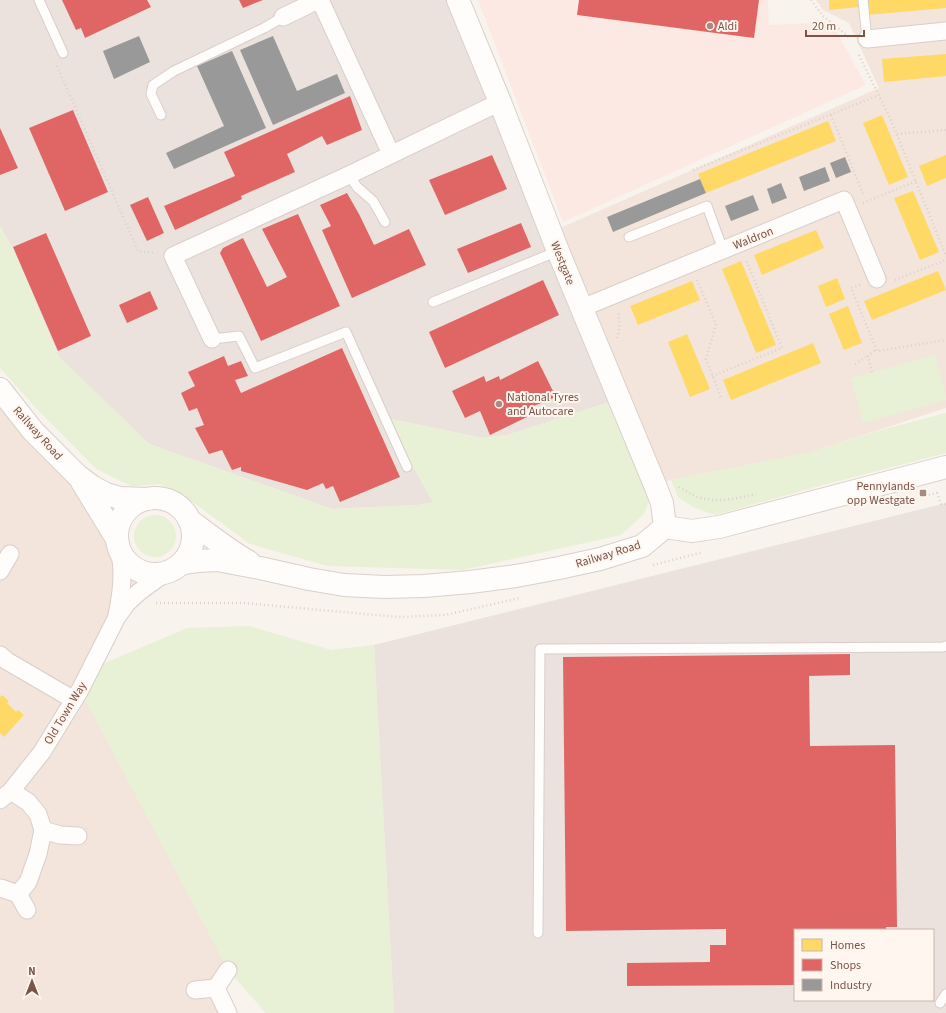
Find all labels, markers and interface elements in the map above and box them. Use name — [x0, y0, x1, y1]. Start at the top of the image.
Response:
scale bar — [806, 12, 864, 38]
place label: Aldi — [718, 18, 737, 35]
text: 20 m — [812, 18, 836, 35]
marker: Aldi — [705, 21, 715, 31]
street label: Waldron — [730, 223, 776, 254]
street label: Westgate — [546, 239, 579, 288]
place label: National Tyres and Autocare — [507, 389, 579, 420]
marker: National Tyres and Autocare — [494, 399, 504, 409]
street label: Railway Road — [9, 403, 66, 464]
place label: Pennylands opp Westgate — [847, 478, 915, 509]
marker: Pennylands opp Westgate — [918, 488, 928, 498]
street label: Railway Road — [574, 537, 643, 572]
street label: Old Town Way — [40, 678, 91, 748]
legend — [794, 929, 934, 1001]
text: Homes — [830, 937, 865, 954]
text: Shops — [830, 957, 861, 974]
north arrow — [12, 961, 52, 1001]
text: N — [28, 964, 36, 979]
text: Industry — [830, 977, 872, 994]

